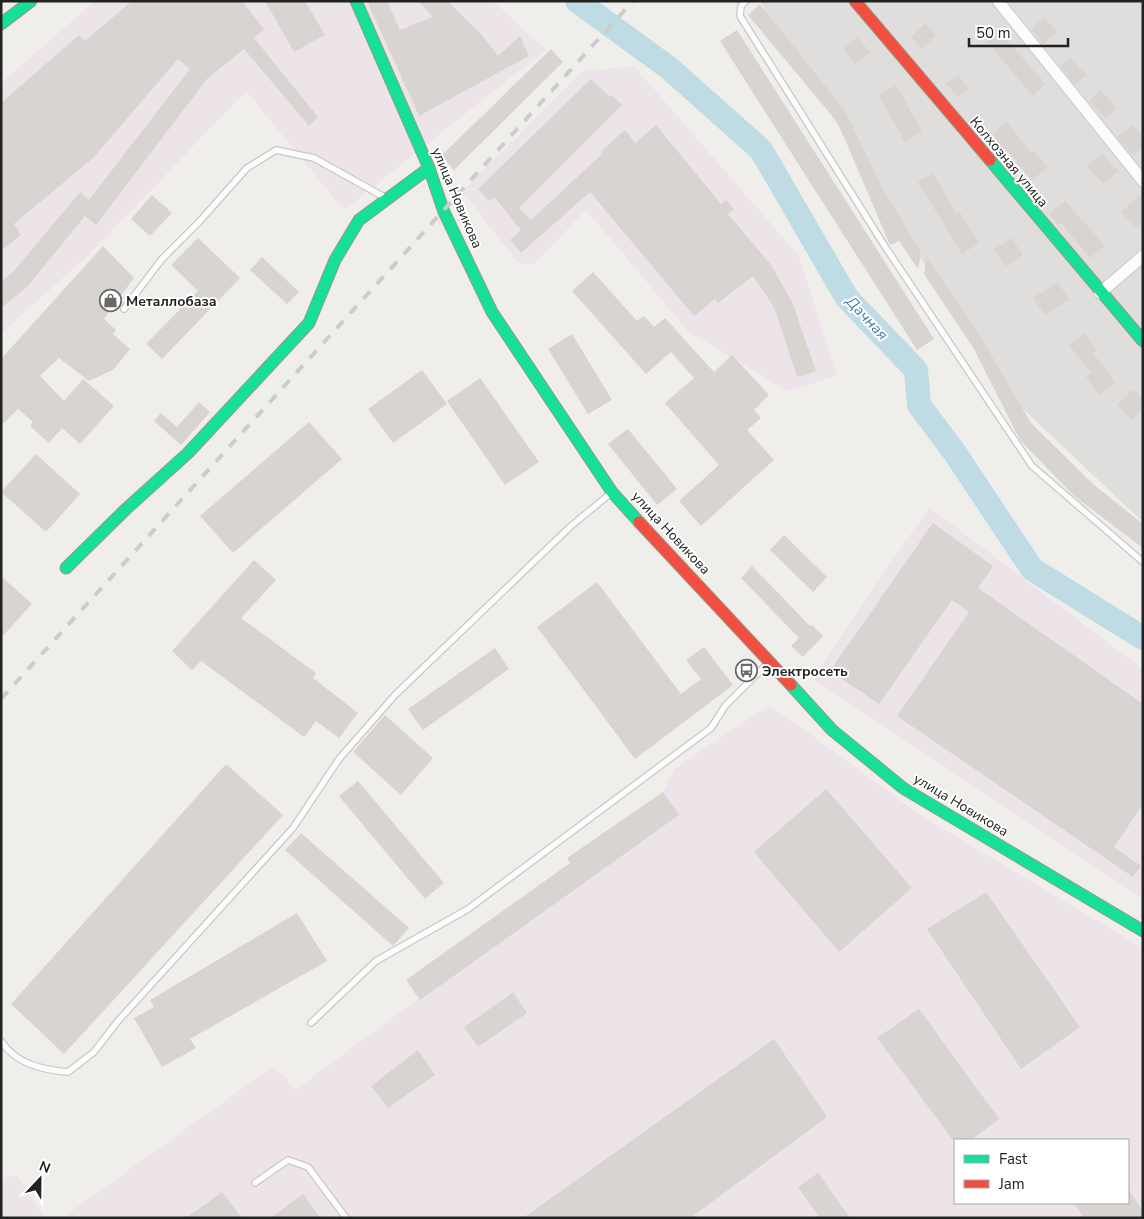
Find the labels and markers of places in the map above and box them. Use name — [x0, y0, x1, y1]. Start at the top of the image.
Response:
shop icon: Металлобаза — [98, 289, 122, 313]
place label: Металлобаза — [126, 292, 217, 311]
bus stop icon: Электросеть — [734, 659, 758, 683]
place label: Электросеть — [762, 662, 848, 681]

